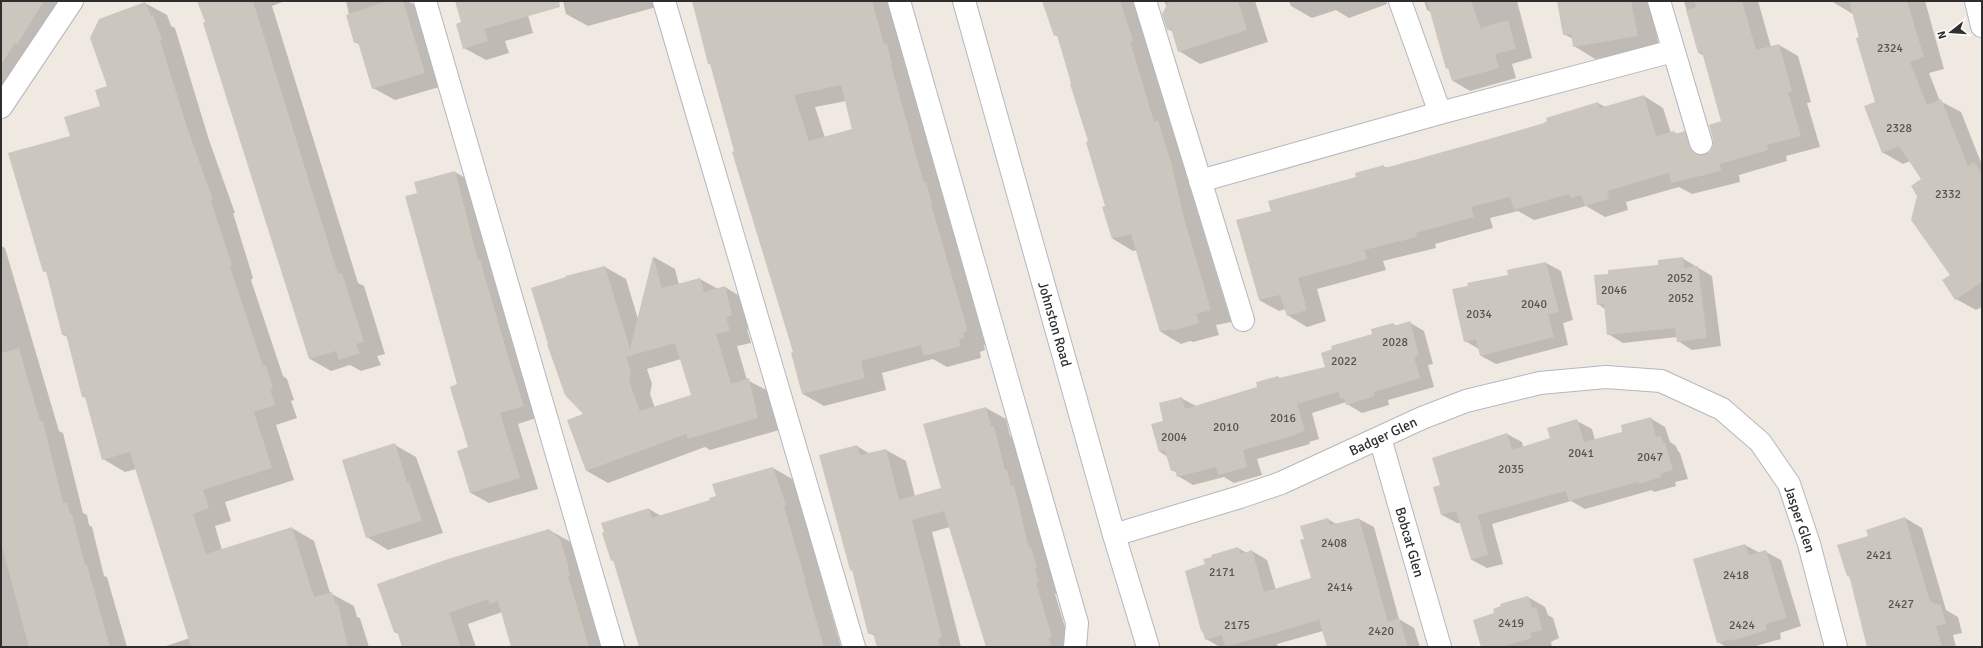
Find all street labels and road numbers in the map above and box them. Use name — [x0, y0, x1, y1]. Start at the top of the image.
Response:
street label: Johnston Road — [1034, 280, 1075, 369]
street label: Badger Glen — [1346, 413, 1420, 460]
street label: Jasper Glen — [1780, 484, 1819, 555]
street label: Bobcat Glen — [1391, 505, 1428, 579]

